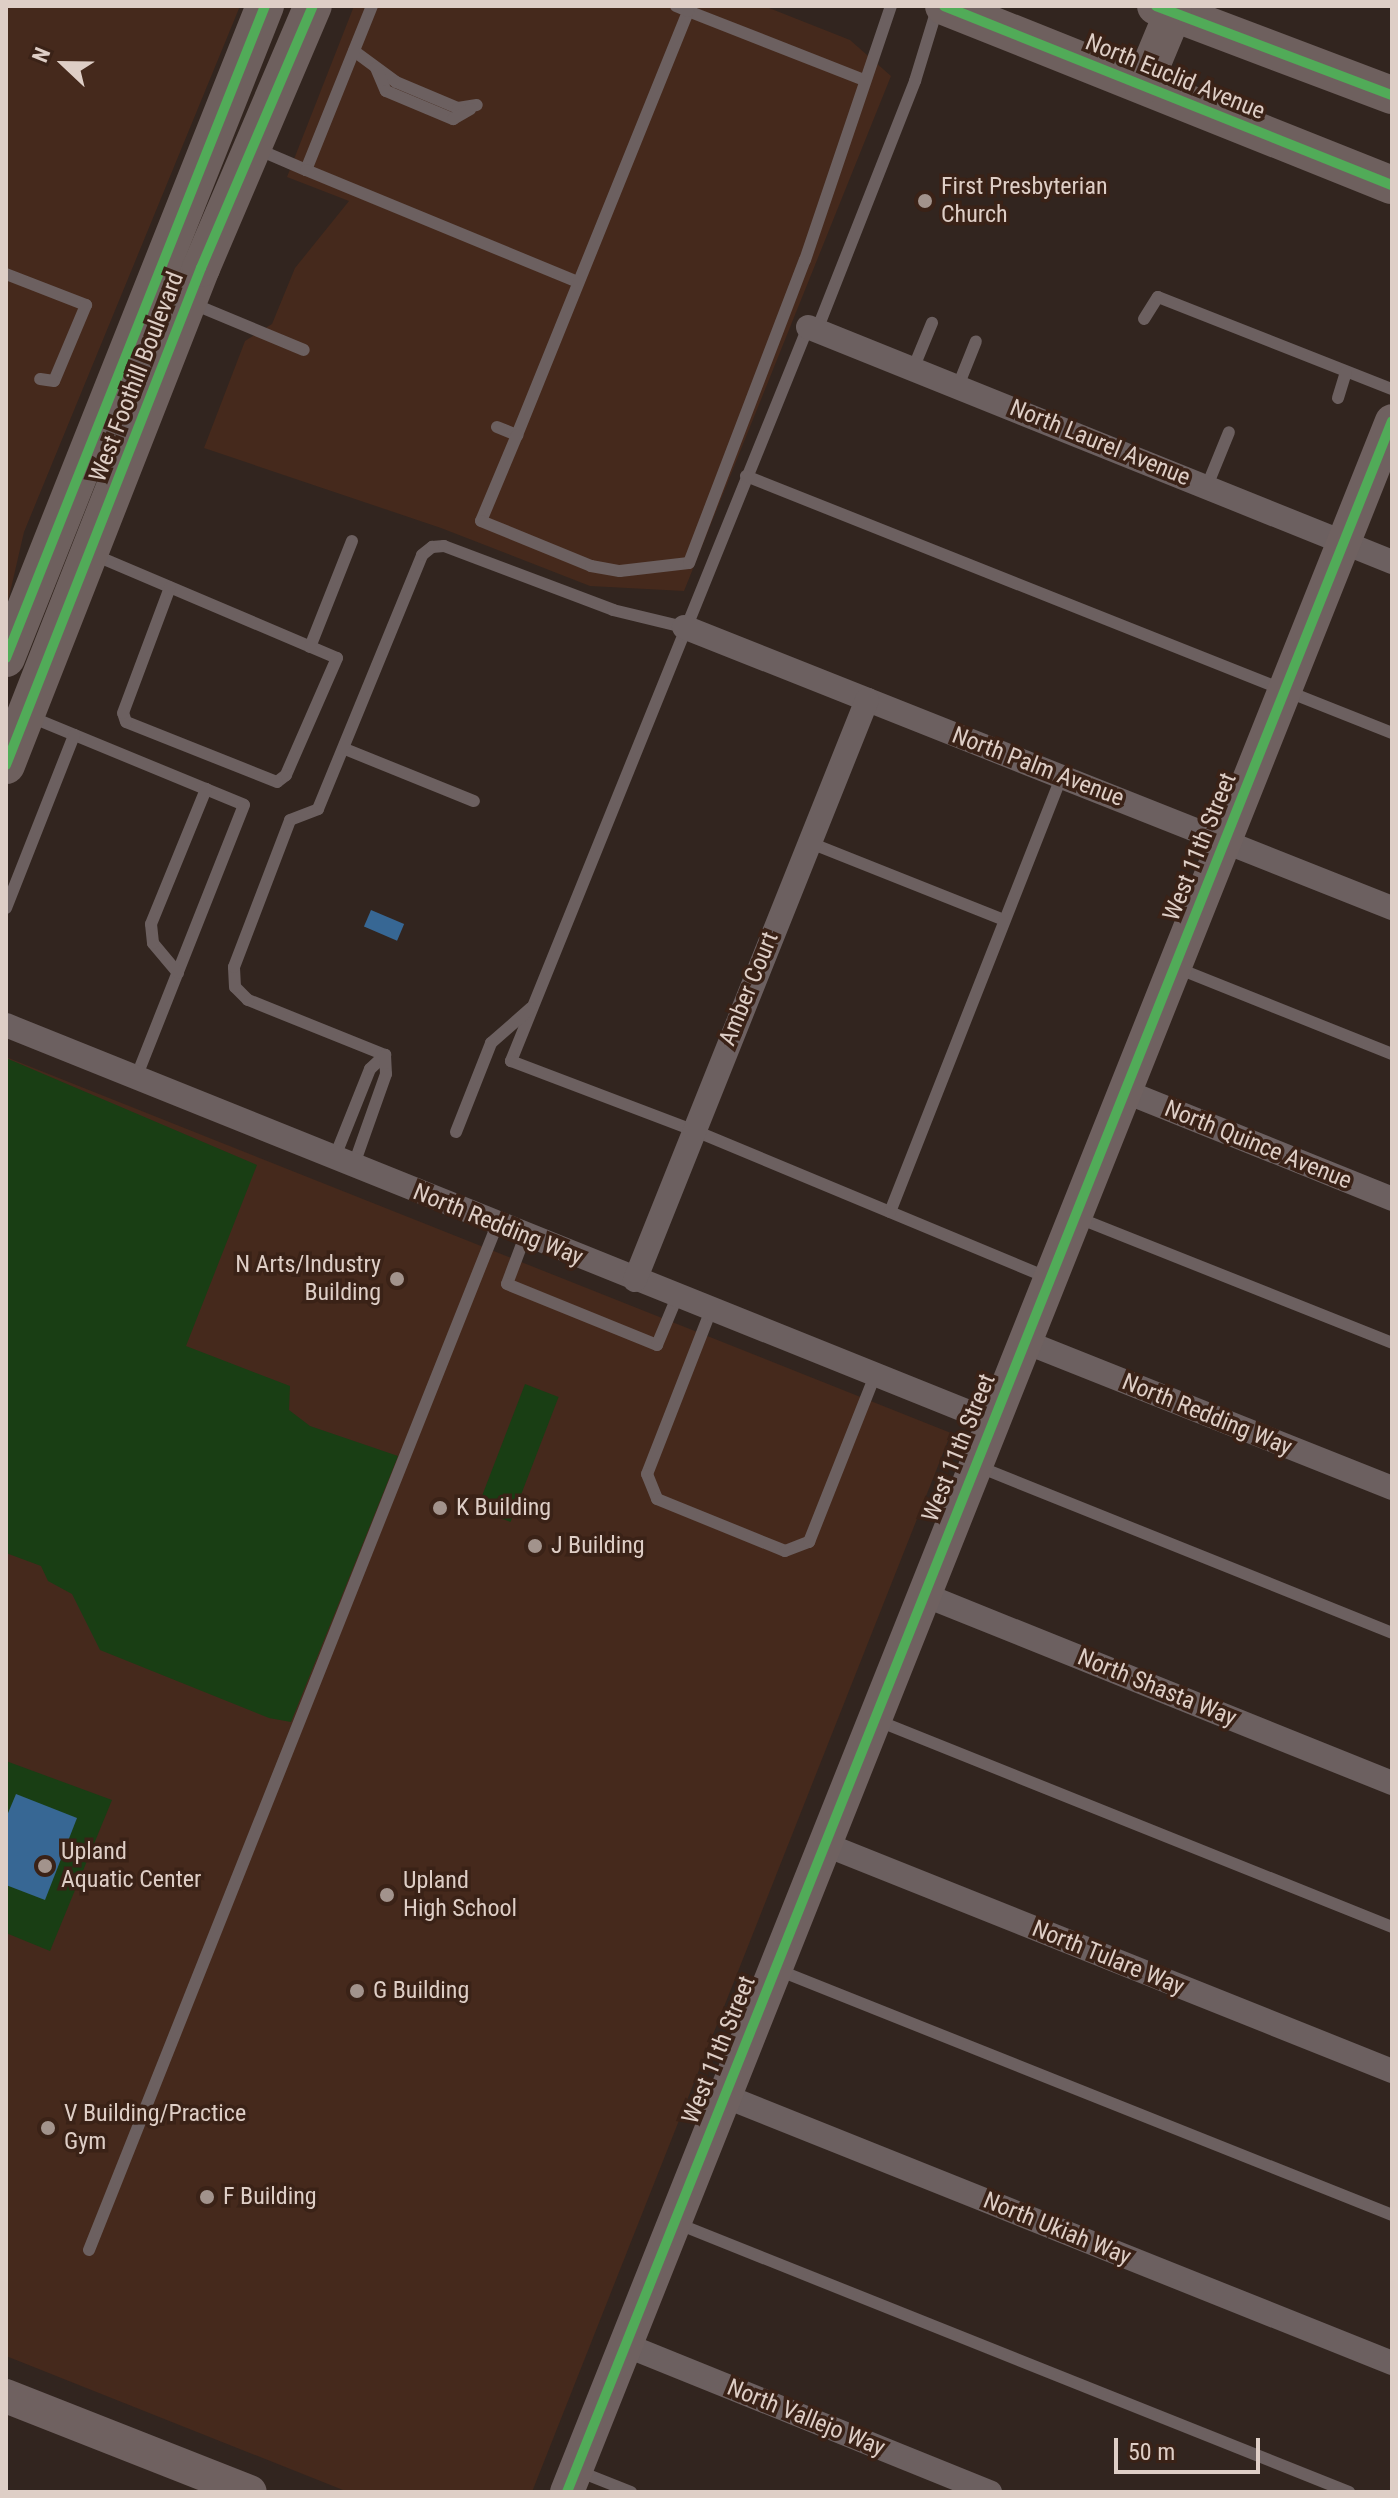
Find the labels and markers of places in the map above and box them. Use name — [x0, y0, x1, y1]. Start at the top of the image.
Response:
place label: First Presbyterian Church — [941, 173, 1108, 229]
marker: First Presbyterian Church — [916, 192, 934, 210]
place label: N Arts/Industry Building — [235, 1251, 381, 1307]
marker: N Arts/Industry Building — [388, 1270, 406, 1288]
place label: K Building — [456, 1494, 551, 1522]
marker: K Building — [431, 1499, 449, 1517]
place label: J Building — [551, 1532, 645, 1560]
marker: J Building — [526, 1537, 544, 1555]
place label: Upland Aquatic Center — [61, 1838, 201, 1894]
marker: Upland Aquatic Center — [36, 1857, 54, 1875]
place label: Upland High School — [403, 1867, 517, 1923]
marker: Upland High School — [378, 1886, 396, 1904]
place label: G Building — [373, 1977, 469, 2005]
marker: G Building — [348, 1982, 366, 2000]
place label: V Building/Practice Gym — [64, 2100, 246, 2156]
marker: V Building/Practice Gym — [39, 2119, 57, 2137]
place label: F Building — [223, 2183, 317, 2211]
marker: F Building — [198, 2188, 216, 2206]

